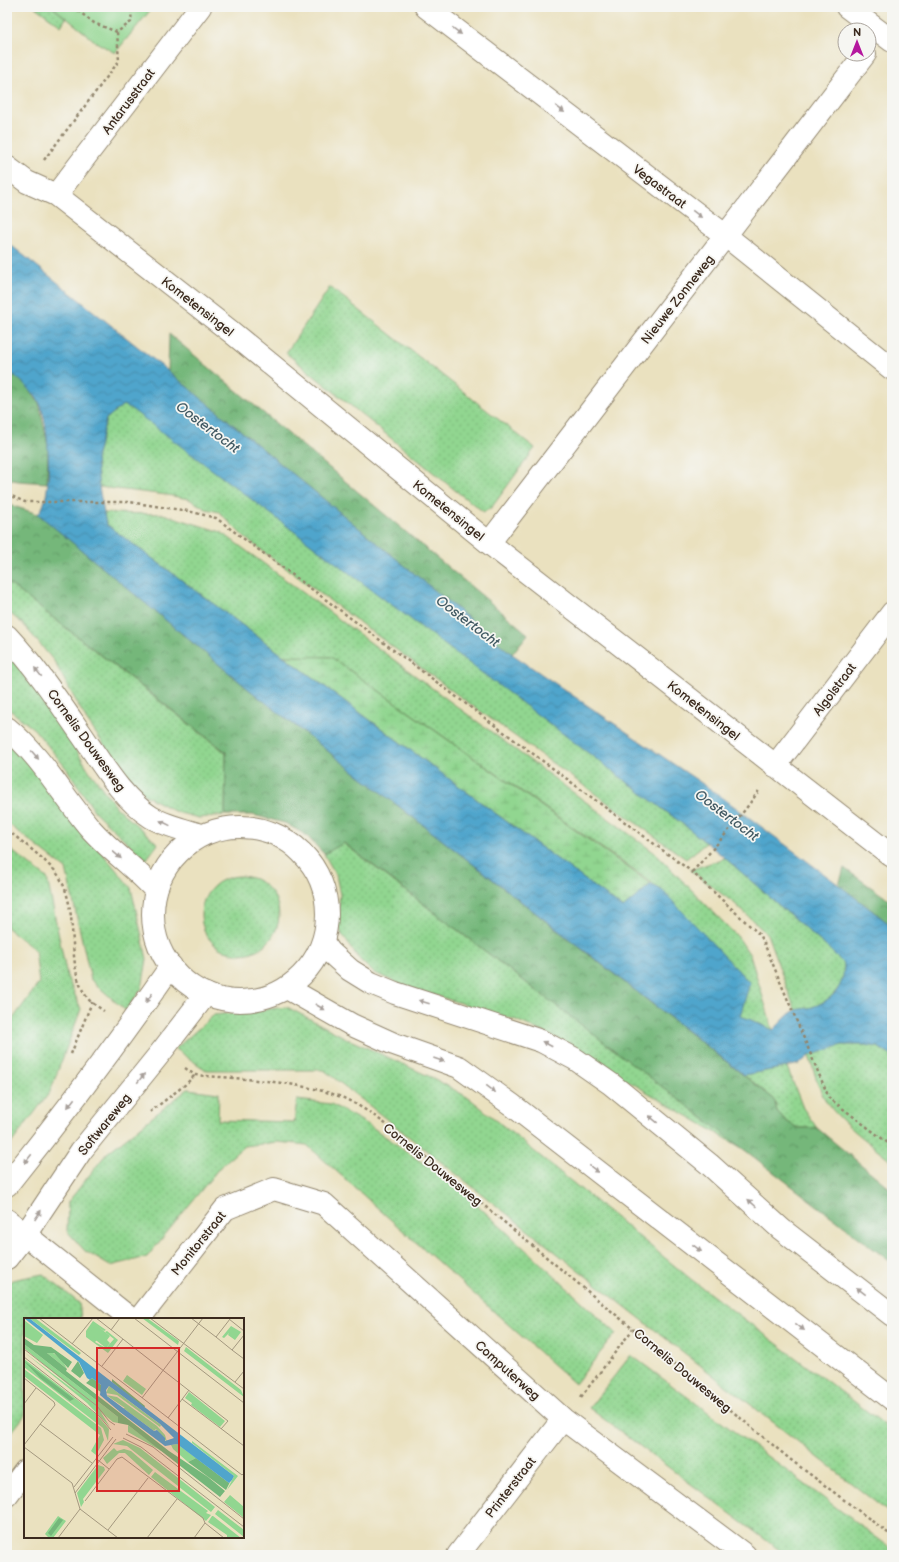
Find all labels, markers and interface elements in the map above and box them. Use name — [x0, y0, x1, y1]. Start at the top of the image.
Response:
north arrow — [837, 22, 877, 62]
one-way arrow — [451, 26, 462, 35]
text: N — [853, 26, 861, 39]
street label: Antarusstraat — [99, 66, 159, 138]
one-way arrow — [555, 105, 565, 113]
street label: Vegastraat — [629, 161, 689, 212]
one-way arrow — [691, 209, 702, 218]
street label: Nieuwe Zonneweg — [638, 252, 718, 348]
street label: Kometensingel — [158, 273, 237, 340]
water label: Oostertocht — [173, 398, 243, 457]
street label: Kometensingel — [409, 477, 488, 545]
water label: Oostertocht — [433, 592, 503, 651]
street label: Algolstraat — [810, 660, 860, 719]
one-way arrow — [33, 667, 42, 678]
street label: Kometensingel — [664, 677, 743, 744]
street label: Cornelis Douwesweg — [44, 686, 129, 795]
one-way arrow — [30, 750, 39, 760]
water label: Oostertocht — [692, 786, 762, 845]
one-way arrow — [159, 820, 171, 826]
one-way arrow — [112, 850, 122, 860]
one-way arrow — [145, 993, 153, 1004]
one-way arrow — [418, 999, 430, 1005]
one-way arrow — [314, 1004, 326, 1011]
one-way arrow — [541, 1041, 553, 1048]
one-way arrow — [433, 1057, 445, 1063]
one-way arrow — [136, 1072, 145, 1083]
one-way arrow — [486, 1085, 496, 1093]
street label: Softwareweg — [75, 1090, 135, 1159]
one-way arrow — [67, 1097, 75, 1108]
one-way arrow — [648, 1114, 658, 1123]
street label: Cornelis Douwesweg — [380, 1120, 485, 1210]
one-way arrow — [24, 1153, 33, 1164]
one-way arrow — [589, 1164, 600, 1173]
one-way arrow — [747, 1198, 757, 1207]
street label: Monitorstraat — [168, 1208, 230, 1279]
one-way arrow — [34, 1210, 42, 1220]
one-way arrow — [691, 1244, 702, 1252]
one-way arrow — [856, 1286, 867, 1295]
inset map — [24, 1318, 244, 1538]
one-way arrow — [794, 1323, 805, 1332]
street label: Cornelis Douwesweg — [630, 1325, 734, 1416]
street label: Computerweg — [472, 1337, 543, 1404]
street label: Printerstraat — [482, 1454, 540, 1521]

